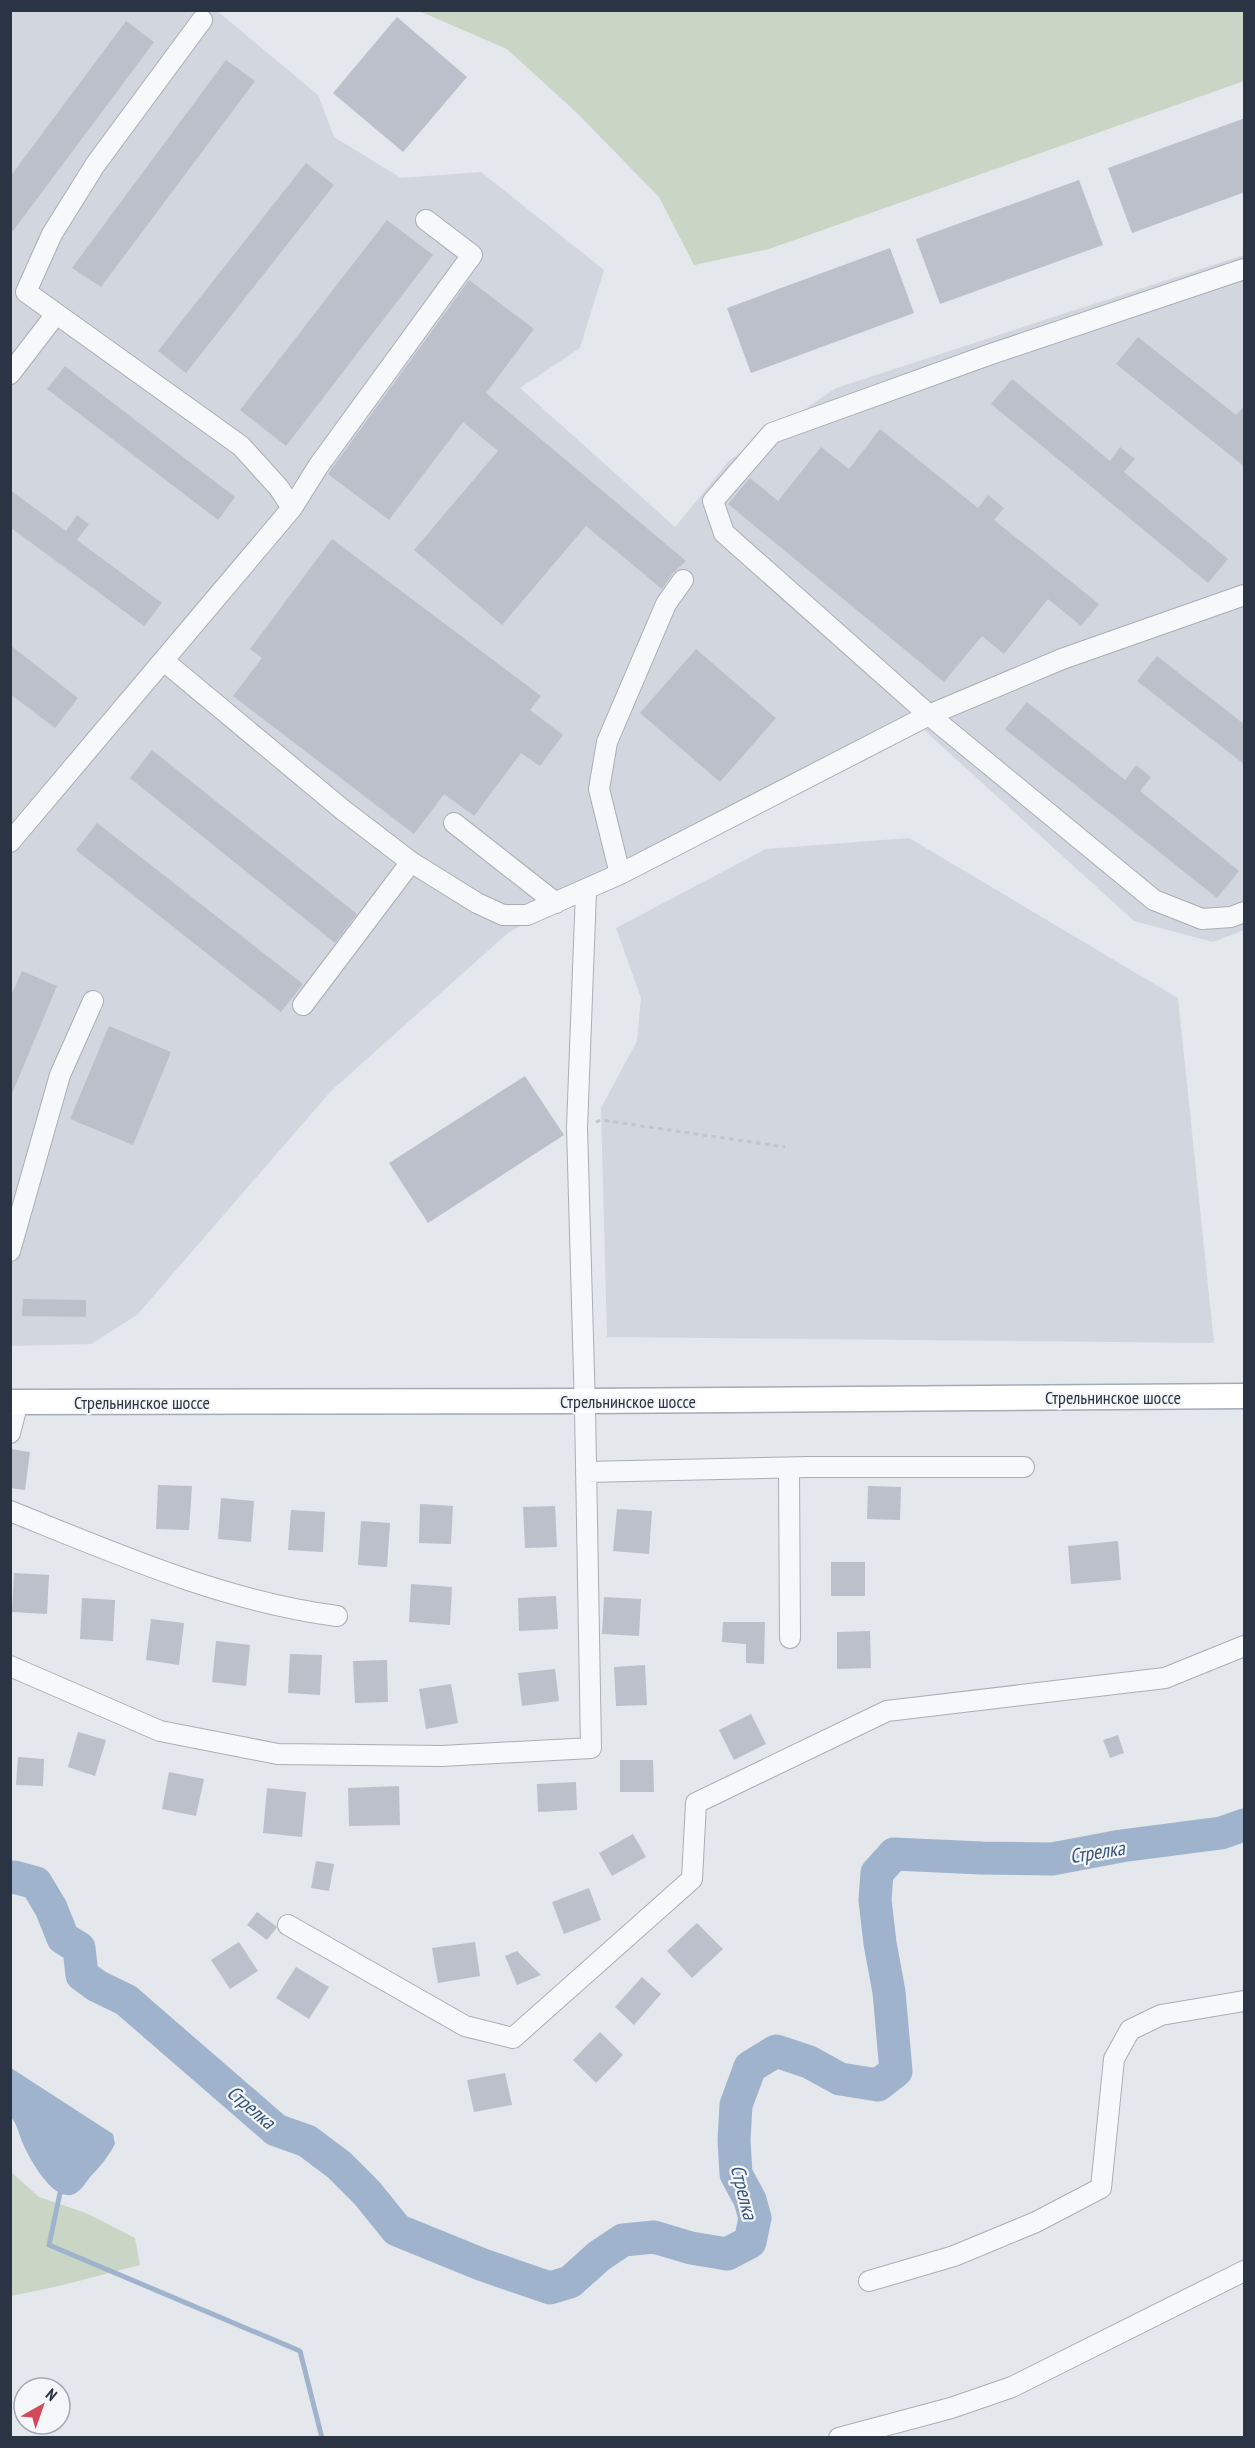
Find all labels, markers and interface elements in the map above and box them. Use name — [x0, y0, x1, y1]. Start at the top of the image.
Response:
street label: Стрельнинское шоссе — [1045, 1386, 1181, 1409]
street label: Стрельнинское шоссе — [560, 1390, 696, 1413]
street label: Стрельнинское шоссе — [74, 1391, 210, 1414]
water label: Стрелка — [1068, 1835, 1127, 1869]
water label: Стрелка — [222, 2079, 281, 2135]
water label: Стрелка — [725, 2162, 764, 2223]
north arrow — [12, 2376, 72, 2436]
text: N — [42, 2384, 61, 2405]

